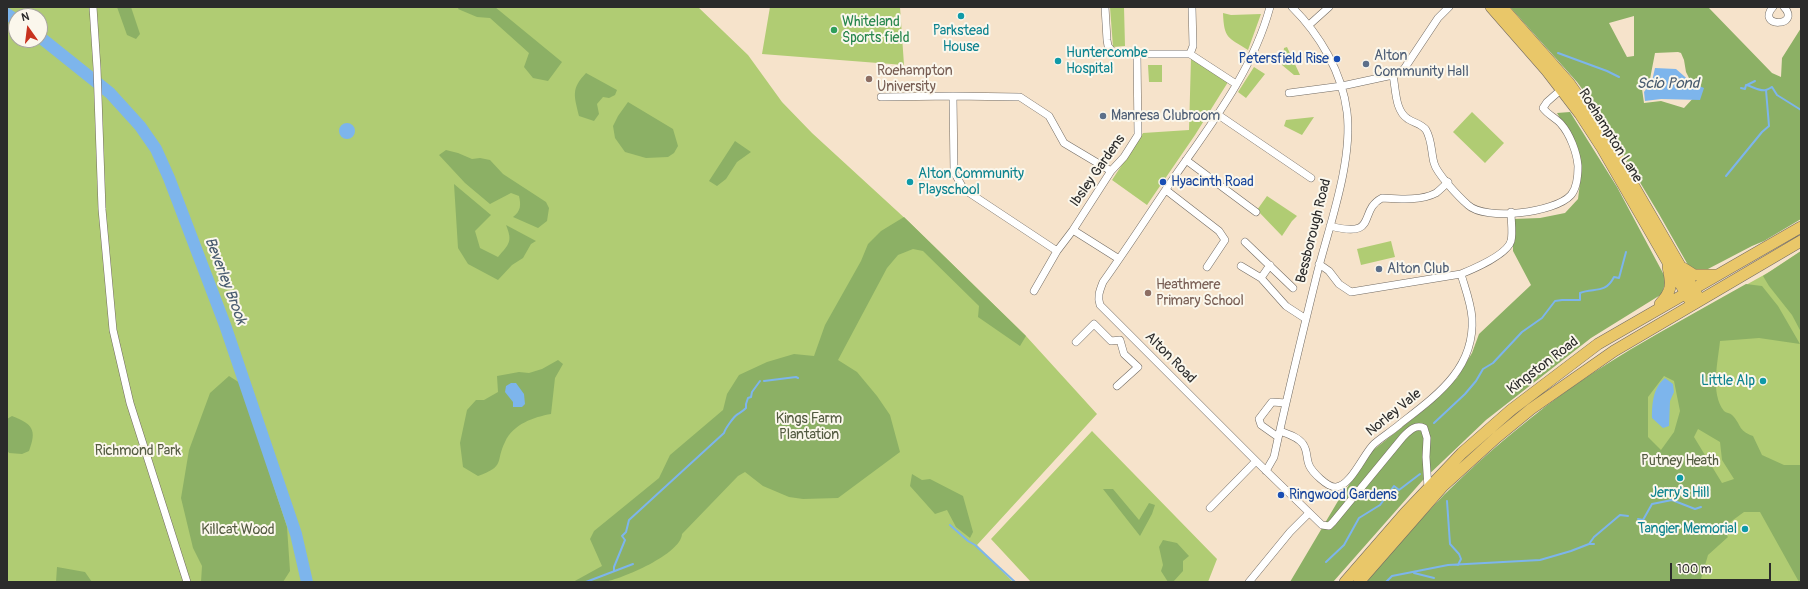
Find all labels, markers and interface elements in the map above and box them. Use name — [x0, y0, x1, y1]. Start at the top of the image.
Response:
north arrow — [8, 8, 48, 48]
text: N — [20, 10, 30, 24]
marker: Parkstead House — [956, 11, 966, 21]
place label: Whiteland Sports field — [842, 14, 909, 46]
place label: Parkstead House — [933, 23, 989, 56]
marker: Whiteland Sports field — [829, 25, 839, 35]
place label: Huntercombe Hospital — [1066, 45, 1148, 78]
place label: Alton Community Hall — [1374, 48, 1469, 80]
place label: Petersfield Rise — [1239, 51, 1329, 67]
marker: Petersfield Rise — [1332, 54, 1342, 64]
marker: Huntercombe Hospital — [1053, 56, 1063, 66]
marker: Alton Community Hall — [1361, 59, 1371, 69]
place label: Roehampton University — [877, 63, 953, 96]
marker: Roehampton University — [864, 74, 874, 84]
water label: Scio Pond — [1637, 75, 1699, 93]
street label: Roehampton Lane — [1574, 86, 1646, 186]
place label: Manresa Clubroom — [1111, 108, 1220, 124]
marker: Manresa Clubroom — [1098, 111, 1108, 121]
street label: Ibsley Gardens — [1067, 132, 1129, 210]
place label: Alton Community Playschool — [918, 166, 1024, 198]
place label: Hyacinth Road — [1171, 174, 1254, 190]
marker: Alton Community Playschool — [905, 177, 915, 187]
marker: Hyacinth Road — [1158, 177, 1168, 187]
street label: Bessborough Road — [1293, 177, 1335, 285]
water label: Beverley Brook — [200, 235, 250, 327]
place label: Alton Club — [1387, 261, 1449, 277]
marker: Alton Club — [1374, 264, 1384, 274]
place label: Heathmere Primary School — [1156, 277, 1244, 310]
marker: Heathmere Primary School — [1143, 288, 1153, 298]
street label: Alton Road — [1141, 329, 1199, 387]
street label: Kingston Road — [1504, 334, 1582, 398]
place label: Little Alp — [1701, 373, 1755, 389]
marker: Little Alp — [1758, 376, 1768, 386]
street label: Norley Vale — [1363, 386, 1425, 440]
park label: Kings Farm Plantation — [776, 411, 842, 444]
park label: Richmond Park — [95, 443, 181, 459]
park label: Putney Heath — [1641, 453, 1719, 469]
marker: Jerry's Hill — [1675, 473, 1685, 483]
place label: Jerry's Hill — [1650, 485, 1710, 501]
place label: Ringwood Gardens — [1289, 487, 1397, 503]
marker: Ringwood Gardens — [1276, 490, 1286, 500]
place label: Tangier Memorial — [1637, 521, 1737, 537]
park label: Killcat Wood — [201, 522, 275, 538]
marker: Tangier Memorial — [1740, 524, 1750, 534]
scale bar — [1672, 555, 1773, 581]
text: 100 m — [1677, 562, 1711, 577]

